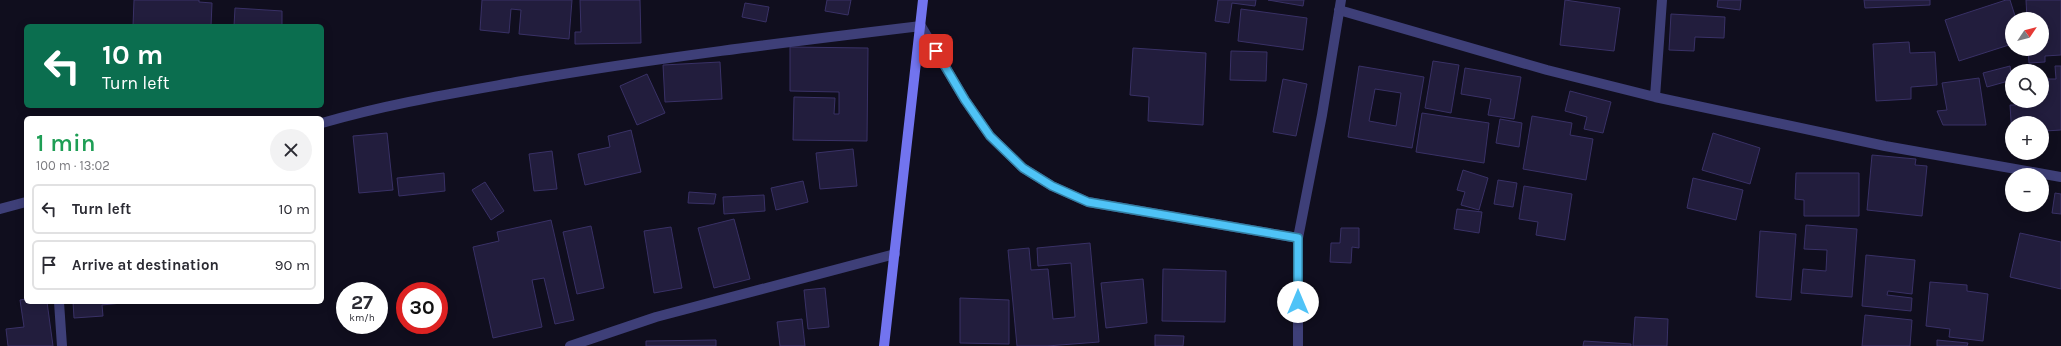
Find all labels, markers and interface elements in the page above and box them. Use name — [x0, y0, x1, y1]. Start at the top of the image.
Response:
north arrow — [2005, 12, 2049, 56]
map controls — [2005, 12, 2049, 212]
pin — [919, 34, 953, 68]
text: 10 m — [102, 38, 163, 71]
icon: left — [36, 40, 88, 92]
icon: arrive — [925, 40, 947, 62]
button: search — [2005, 64, 2049, 108]
text: Turn left — [102, 72, 170, 94]
button: + — [2005, 116, 2049, 160]
text: 1 min — [36, 129, 96, 157]
button: close — [270, 129, 312, 171]
text: 100 m · 13:02 — [36, 158, 110, 173]
button: − — [2005, 168, 2049, 212]
icon: left — [38, 198, 60, 220]
text: Turn left — [72, 200, 131, 218]
text: 10 m — [279, 200, 310, 218]
icon: arrive — [38, 254, 60, 276]
text: Arrive at destination — [72, 256, 219, 274]
text: 90 m — [275, 256, 310, 274]
position arrow — [1277, 281, 1319, 323]
speed limit sign: 30 — [396, 282, 448, 334]
text: 27 — [351, 291, 373, 314]
text: km/h — [349, 312, 375, 324]

